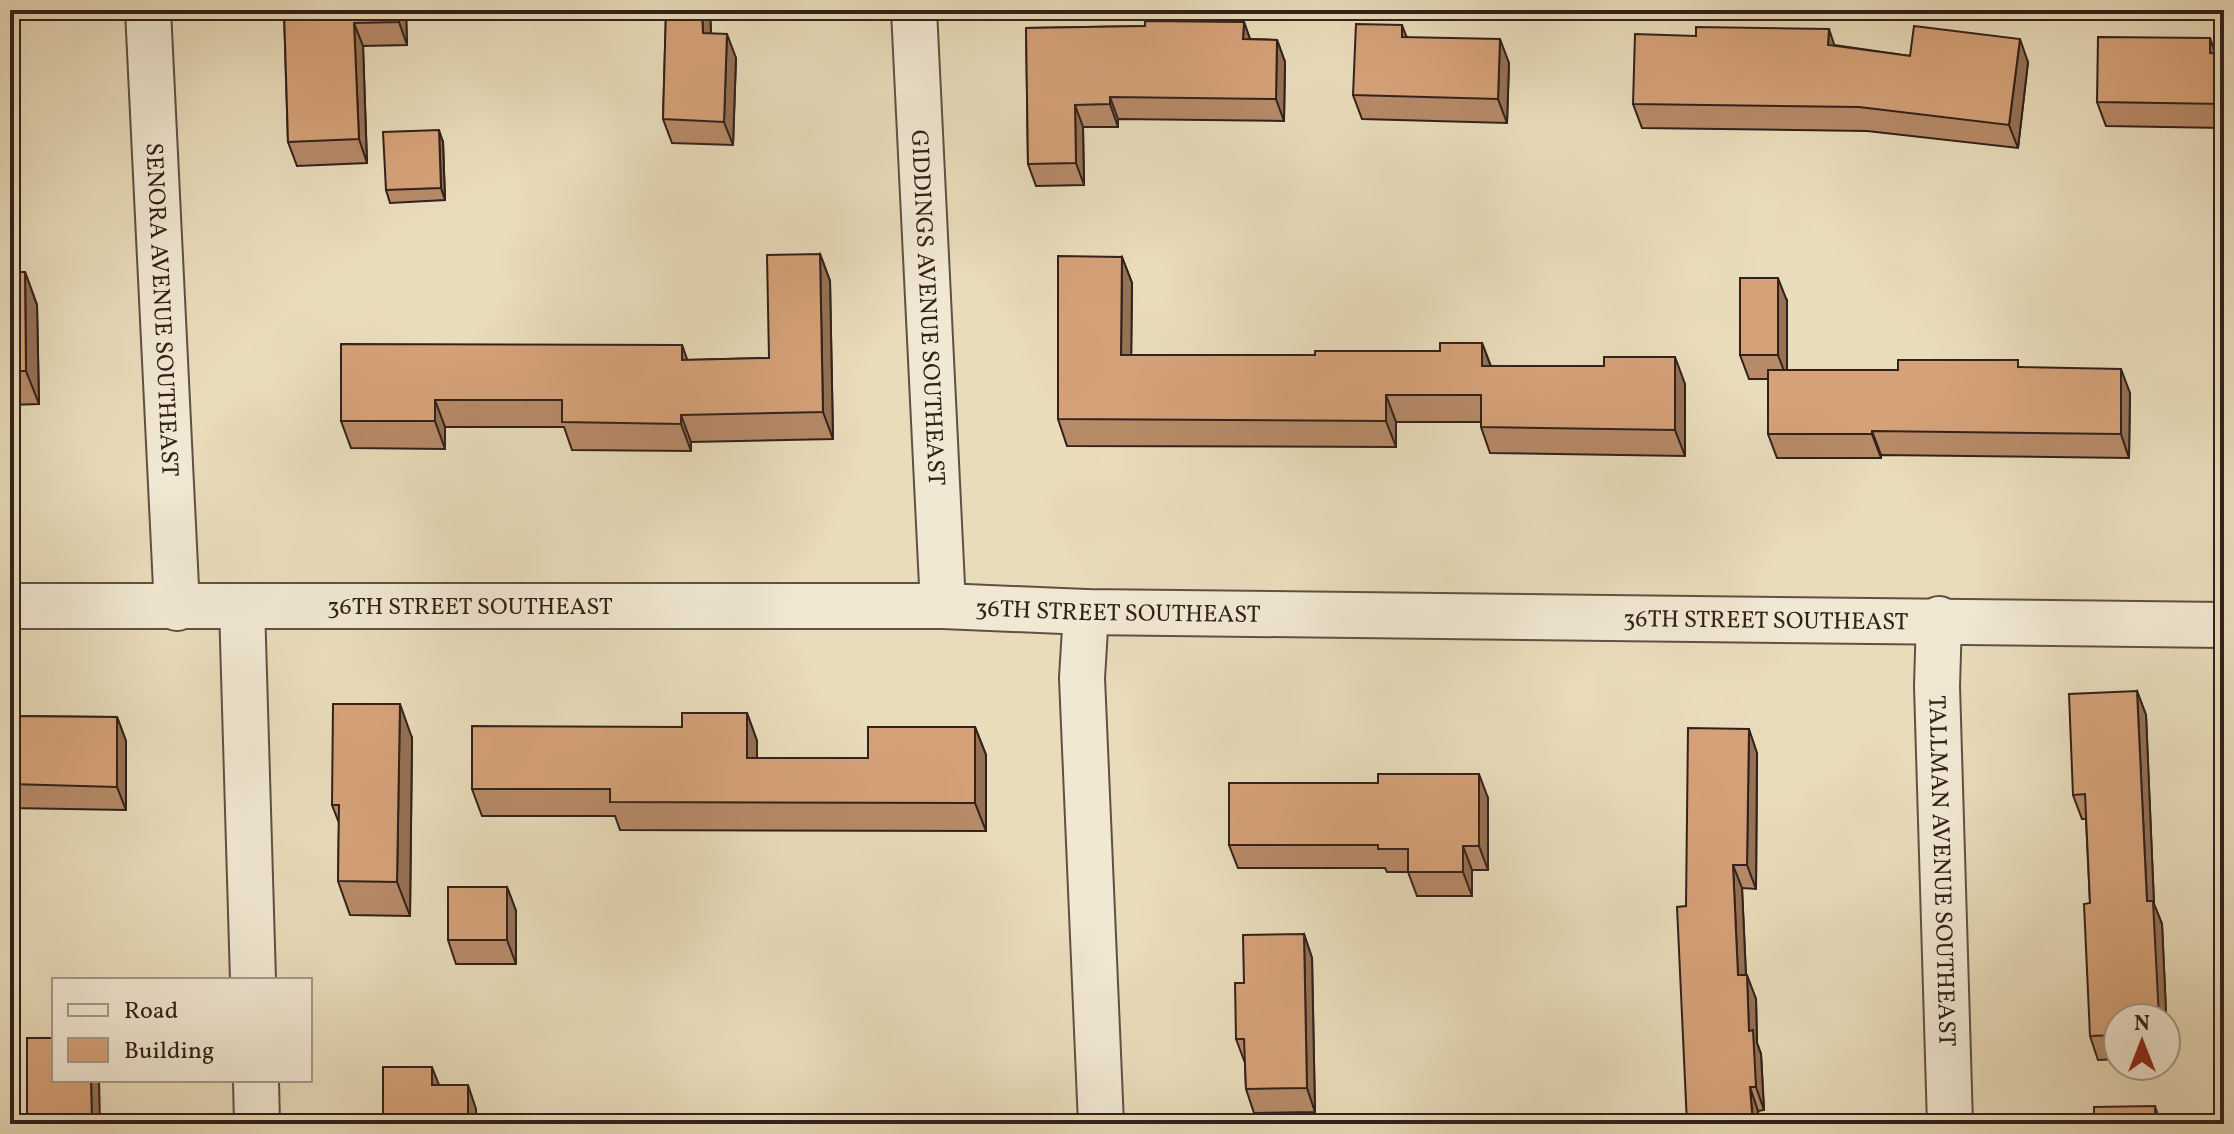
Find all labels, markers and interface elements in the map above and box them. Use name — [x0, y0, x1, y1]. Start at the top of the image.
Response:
street label: GIDDINGS AVENUE SOUTHEAST — [901, 129, 952, 487]
street label: SENORA AVENUE SOUTHEAST — [135, 142, 186, 478]
street label: 36TH STREET SOUTHEAST — [327, 591, 613, 625]
street label: 36TH STREET SOUTHEAST — [974, 592, 1261, 633]
street label: 36TH STREET SOUTHEAST — [1623, 603, 1909, 640]
street label: TALLMAN AVENUE SOUTHEAST — [1918, 695, 1963, 1047]
legend — [52, 978, 312, 1082]
text: Road — [124, 995, 178, 1029]
north arrow — [2102, 1002, 2182, 1082]
text: N — [2134, 1009, 2150, 1040]
text: Building — [124, 1035, 214, 1069]

